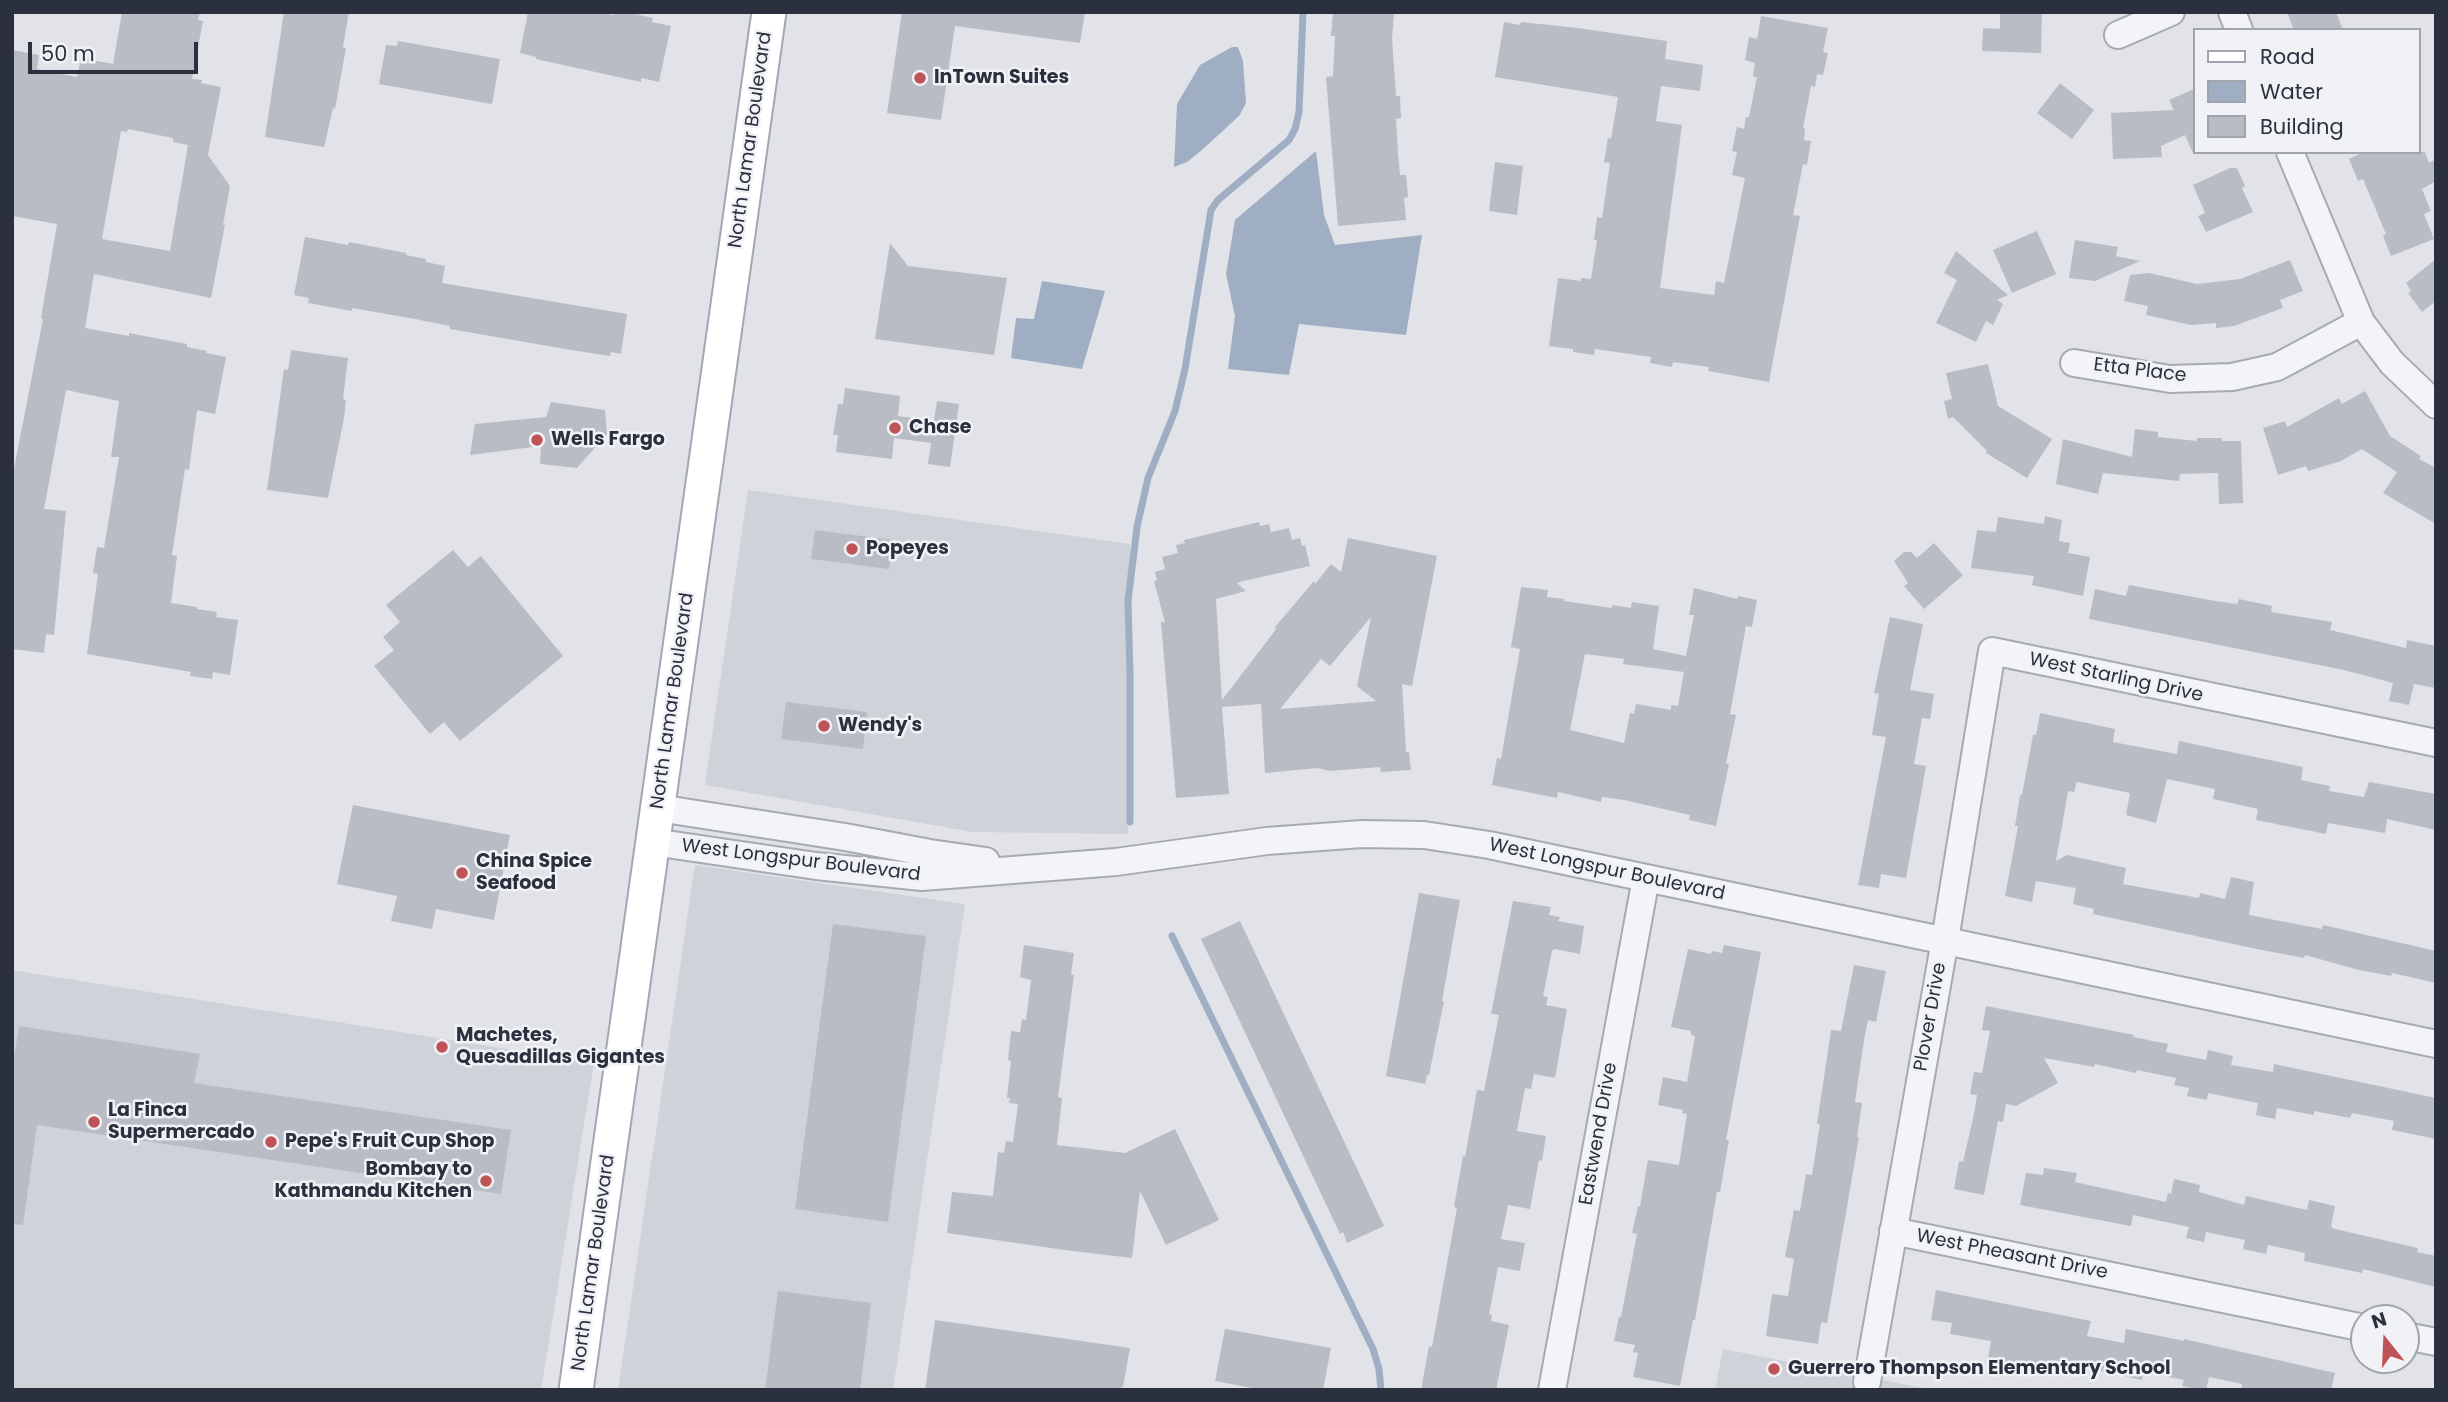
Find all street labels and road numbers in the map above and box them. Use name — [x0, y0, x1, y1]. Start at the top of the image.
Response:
street label: North Lamar Boulevard — [725, 30, 777, 250]
street label: Etta Place — [2092, 354, 2188, 388]
street label: North Lamar Boulevard — [647, 591, 699, 811]
street label: West Starling Drive — [2027, 648, 2205, 708]
street label: West Longspur Boulevard — [1487, 834, 1727, 906]
street label: West Longspur Boulevard — [680, 835, 922, 887]
street label: Plover Drive — [1910, 961, 1952, 1073]
street label: Eastwend Drive — [1575, 1061, 1623, 1207]
street label: North Lamar Boulevard — [568, 1153, 620, 1373]
street label: West Pheasant Drive — [1914, 1225, 2110, 1285]

